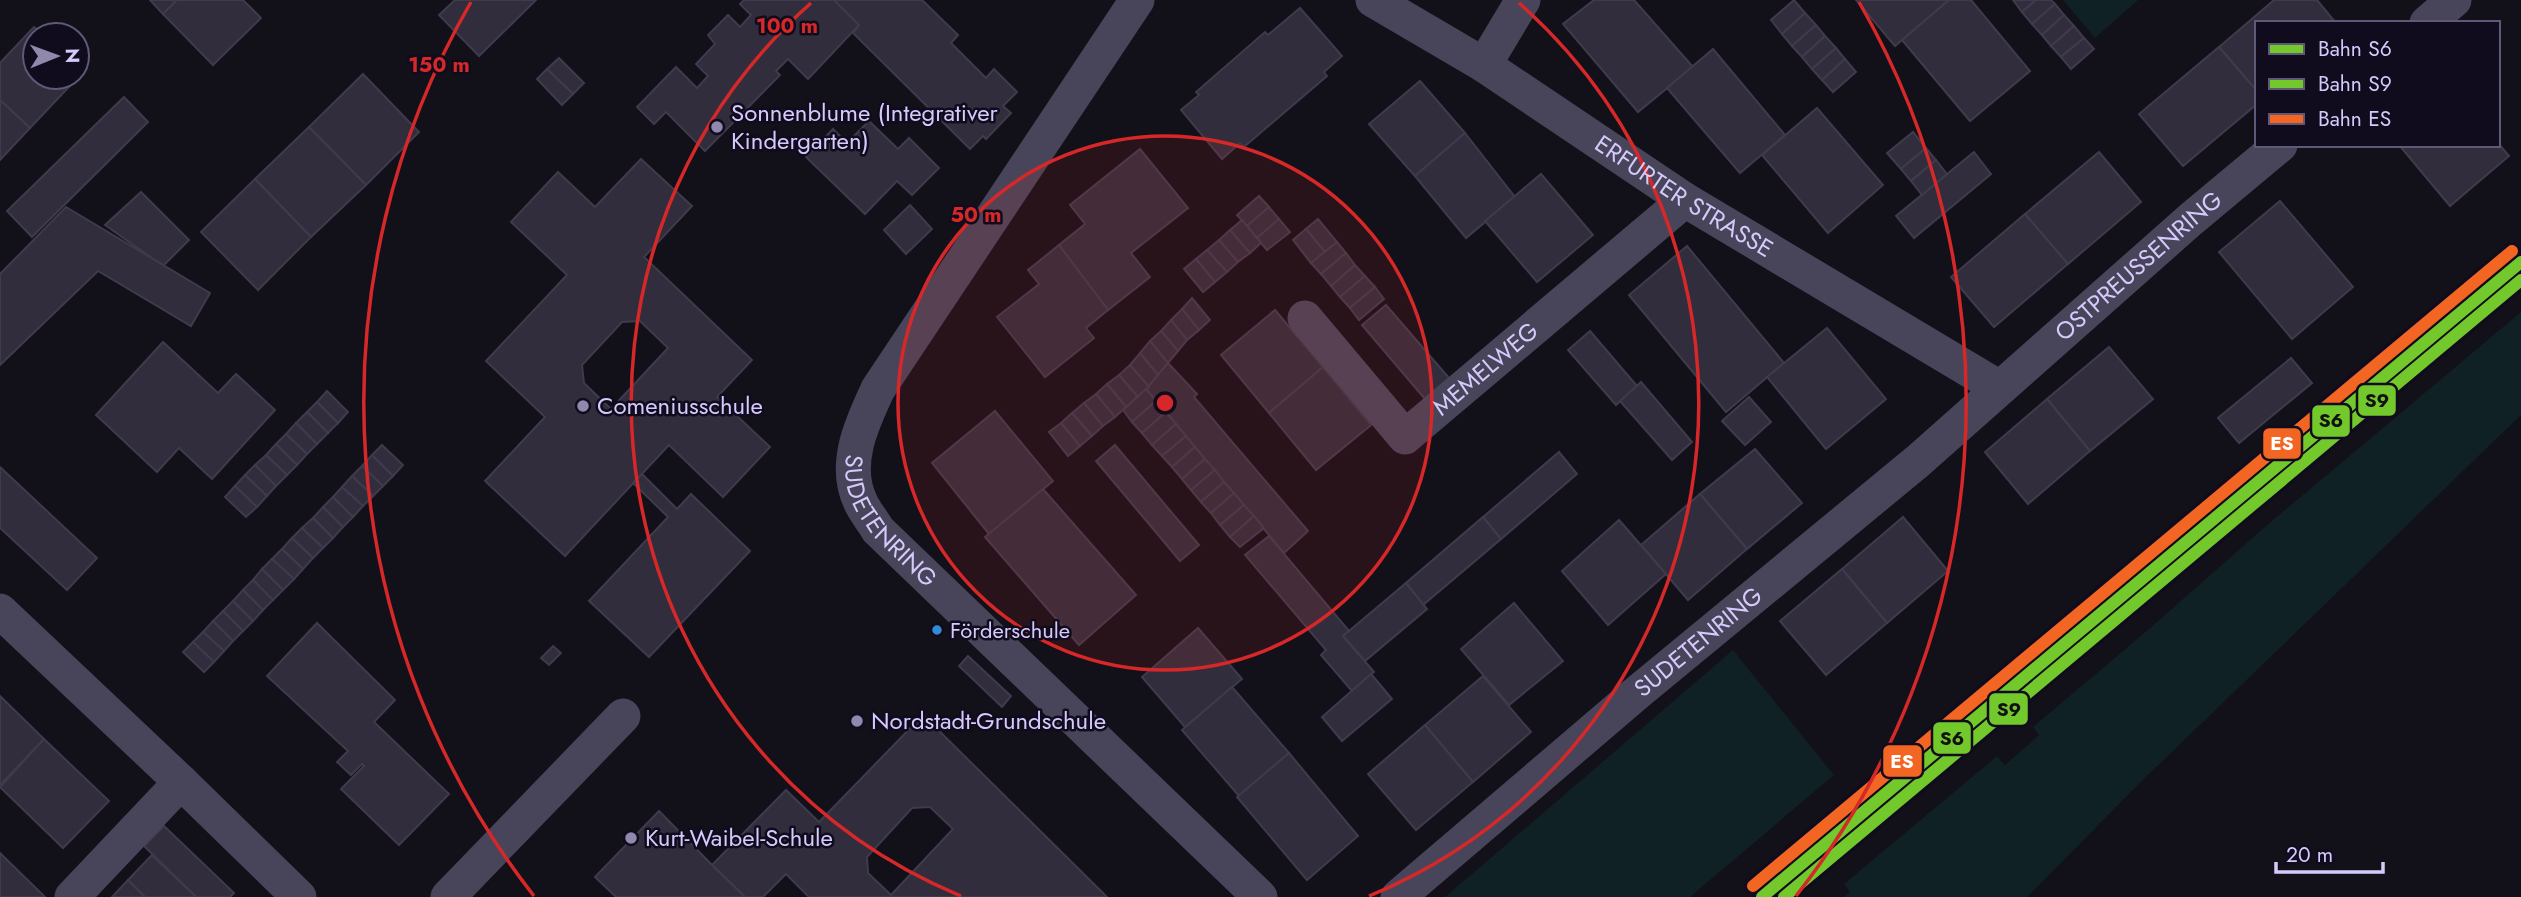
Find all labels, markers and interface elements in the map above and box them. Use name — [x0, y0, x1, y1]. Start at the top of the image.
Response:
text: 100 m — [756, 11, 818, 41]
north arrow — [21, 21, 91, 91]
legend — [2255, 21, 2500, 147]
text: Bahn S6 — [2318, 34, 2392, 64]
text: N — [59, 48, 86, 63]
text: 150 m — [408, 50, 470, 80]
text: Bahn S9 — [2318, 69, 2392, 99]
place label: Sonnenblume (Integrativer Kindergarten) — [731, 95, 999, 158]
text: Bahn ES — [2318, 104, 2391, 134]
marker: Sonnenblume (Integrativer Kindergarten) — [709, 119, 725, 135]
street label: ERFURTER STRASSE — [1588, 126, 1780, 266]
street label: OSTPREUSSENRING — [2047, 182, 2230, 349]
text: 50 m — [951, 200, 1001, 230]
street label: MEMELWEG — [1425, 313, 1546, 424]
line badge: S9 — [2357, 384, 2397, 417]
text: S9 — [2365, 387, 2389, 414]
place label: Comeniusschule — [597, 388, 763, 423]
centre of rings — [1153, 391, 1177, 415]
marker: Comeniusschule — [575, 398, 591, 414]
line badge: S6 — [2311, 404, 2351, 438]
text: S6 — [2319, 407, 2343, 434]
line badge: ES — [2262, 427, 2302, 460]
text: ES — [2270, 430, 2294, 457]
street label: SUDETENRING — [836, 453, 945, 595]
street label: SUDETENRING — [1626, 578, 1770, 705]
place label: Förderschule — [950, 614, 1070, 646]
marker: Förderschule — [930, 623, 944, 637]
line badge: S9 — [1988, 692, 2029, 726]
text: S9 — [1997, 696, 2021, 723]
place label: Nordstadt-Grundschule — [871, 703, 1106, 738]
marker: Nordstadt-Grundschule — [849, 713, 865, 729]
line badge: S6 — [1932, 721, 1972, 755]
text: S6 — [1940, 725, 1964, 752]
line badge: ES — [1882, 744, 1923, 778]
text: ES — [1890, 748, 1914, 775]
place label: Kurt-Waibel-Schule — [645, 820, 833, 855]
marker: Kurt-Waibel-Schule — [623, 830, 639, 846]
scale bar — [2276, 830, 2383, 874]
text: 20 m — [2286, 840, 2333, 870]

